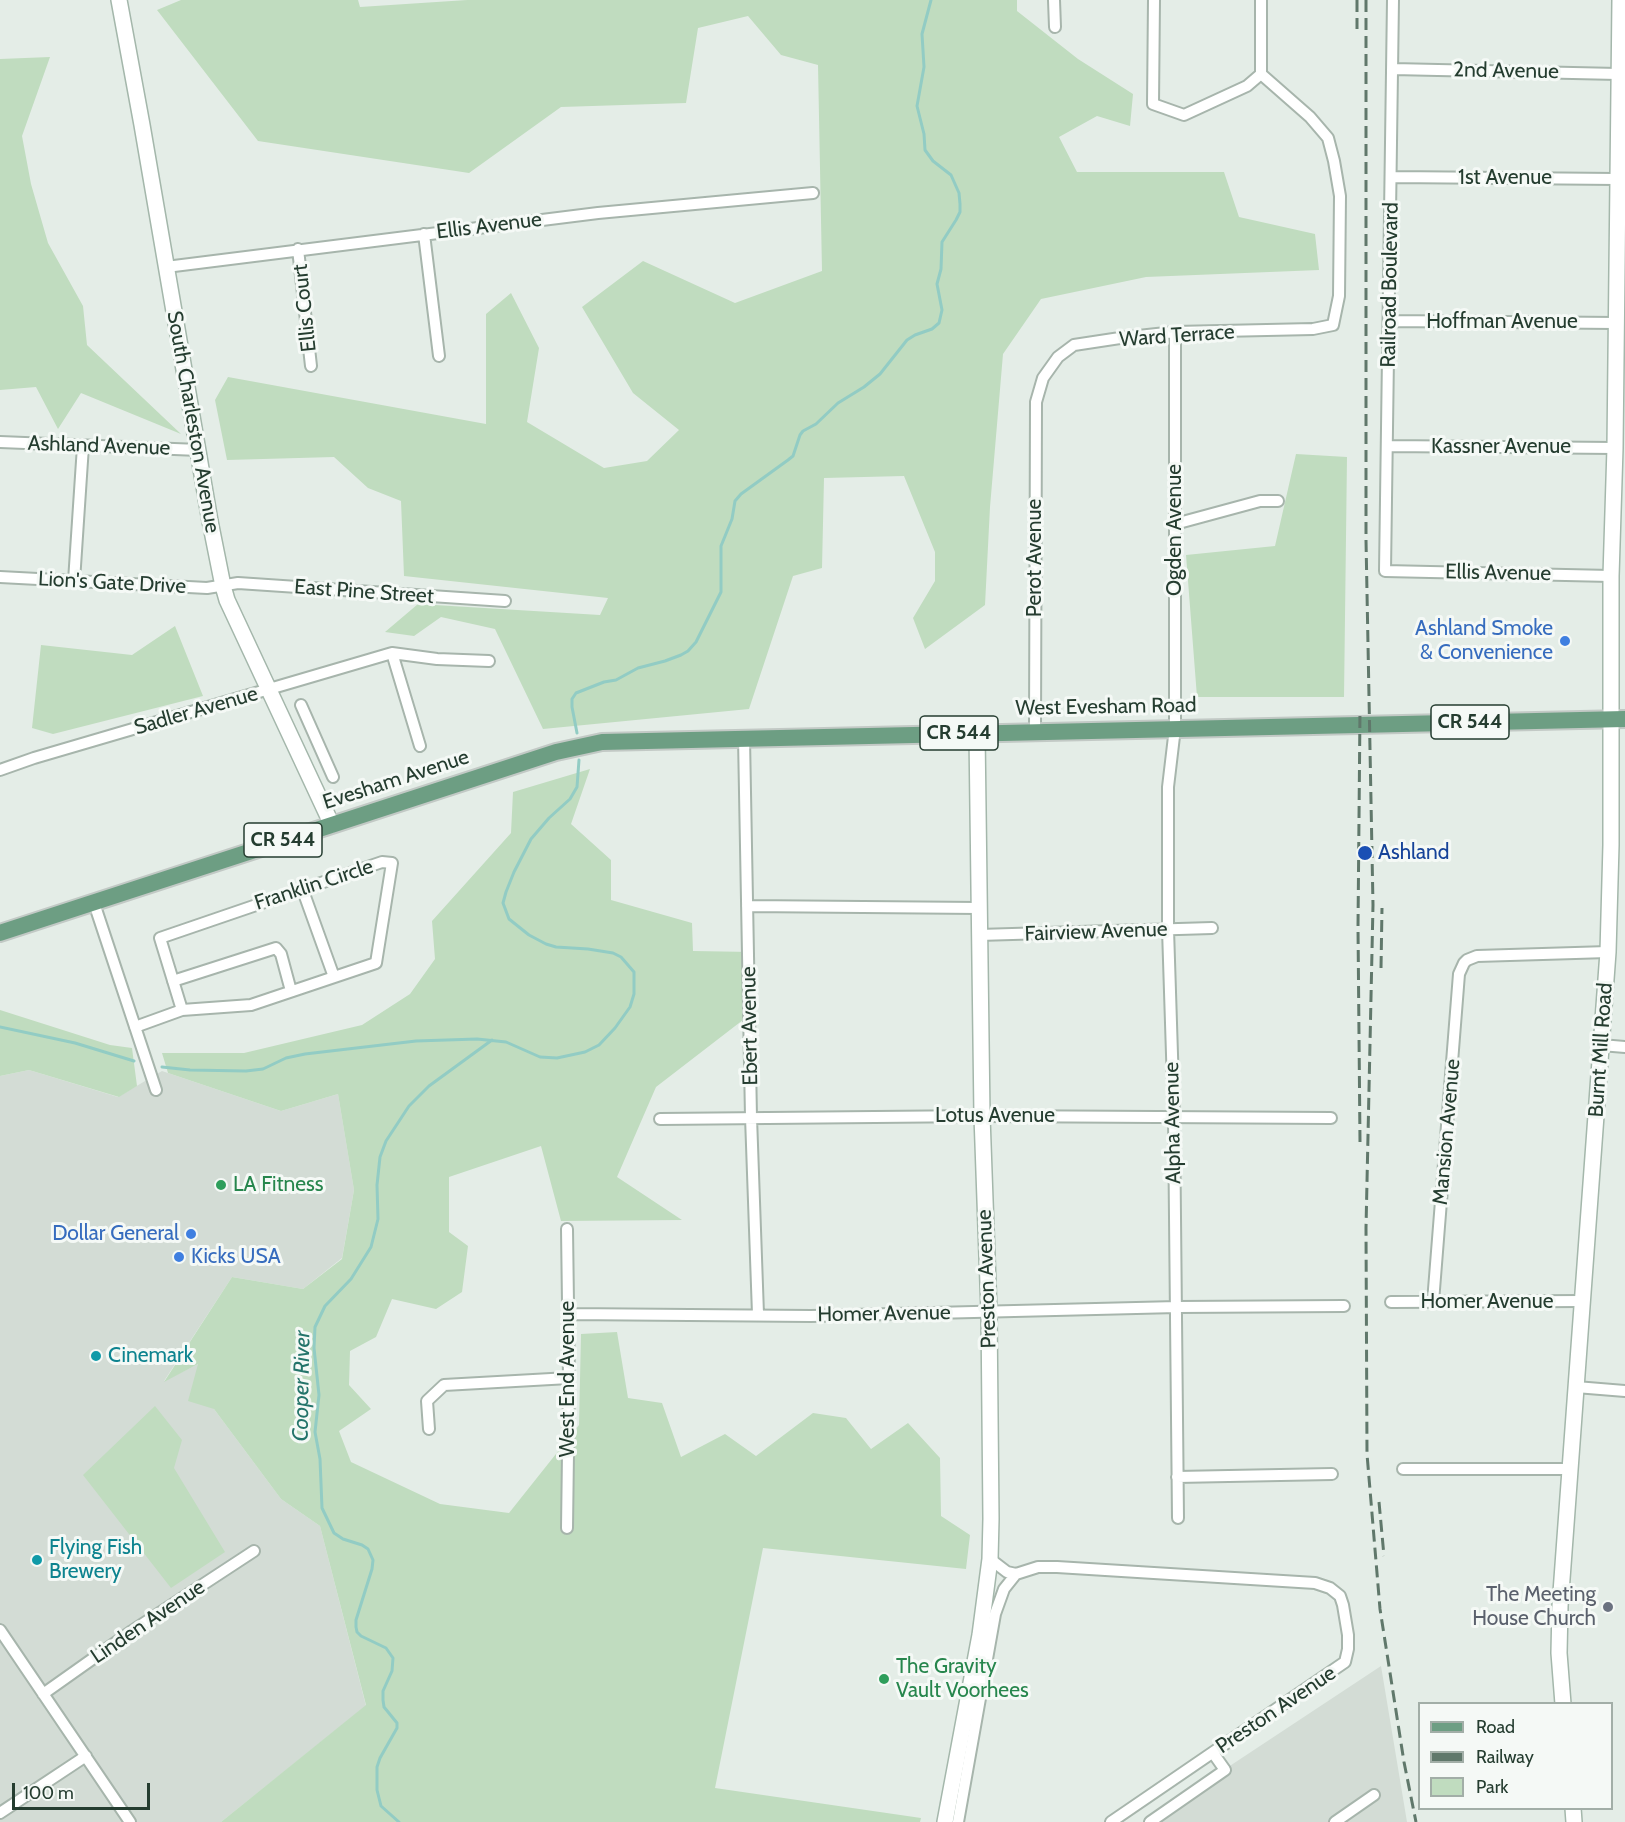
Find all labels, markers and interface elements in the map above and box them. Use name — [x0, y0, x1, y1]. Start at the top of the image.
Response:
street label: 2nd Avenue — [1453, 57, 1559, 85]
street label: 1st Avenue — [1458, 165, 1552, 191]
street label: Railroad Boulevard — [1376, 202, 1404, 368]
street label: Ellis Avenue — [435, 207, 543, 245]
street label: Ellis Court — [288, 263, 322, 353]
street label: South Charleston Avenue — [161, 309, 225, 535]
street label: Hoffman Avenue — [1426, 309, 1578, 335]
street label: Ward Terrace — [1119, 319, 1235, 353]
street label: Ashland Avenue — [27, 431, 171, 461]
street label: Kassner Avenue — [1431, 434, 1571, 460]
street label: Ogden Avenue — [1162, 464, 1188, 596]
street label: Perot Avenue — [1022, 499, 1048, 617]
street label: Ellis Avenue — [1445, 559, 1551, 587]
street label: Lion's Gate Drive — [37, 567, 187, 599]
street label: East Pine Street — [293, 575, 435, 609]
place label: Ashland Smoke & Convenience — [1415, 616, 1553, 666]
marker: Ashland Smoke & Convenience — [1558, 634, 1572, 648]
street label: Sadler Avenue — [131, 681, 261, 741]
street label: West Evesham Road — [1015, 693, 1197, 721]
road number: CR 544 — [1431, 705, 1509, 739]
road number: CR 544 — [920, 716, 998, 750]
street label: Evesham Avenue — [320, 745, 472, 815]
road number: CR 544 — [244, 823, 322, 857]
place label: Ashland — [1378, 840, 1449, 866]
marker: Ashland — [1356, 844, 1374, 862]
street label: Franklin Circle — [252, 854, 376, 916]
street label: Fairview Avenue — [1024, 917, 1168, 947]
street label: Ebert Avenue — [736, 966, 764, 1086]
street label: Burnt Mill Road — [1584, 982, 1618, 1118]
street label: Mansion Avenue — [1428, 1058, 1466, 1206]
street label: Alpha Avenue — [1159, 1062, 1187, 1184]
street label: Lotus Avenue — [935, 1103, 1055, 1129]
place label: LA Fitness — [233, 1172, 323, 1198]
marker: LA Fitness — [214, 1178, 228, 1192]
street label: Preston Avenue — [972, 1209, 1002, 1349]
place label: Dollar General — [52, 1221, 179, 1247]
marker: Dollar General — [184, 1227, 198, 1241]
place label: Kicks USA — [191, 1244, 281, 1270]
marker: Kicks USA — [172, 1250, 186, 1264]
street label: Homer Avenue — [1420, 1289, 1554, 1315]
street label: Homer Avenue — [817, 1300, 951, 1328]
street label: West End Avenue — [555, 1301, 581, 1457]
water label: Cooper River — [288, 1330, 316, 1442]
place label: Cinemark — [108, 1343, 193, 1369]
marker: Cinemark — [89, 1349, 103, 1363]
place label: Flying Fish Brewery — [49, 1535, 142, 1585]
marker: Flying Fish Brewery — [30, 1553, 44, 1567]
street label: Linden Avenue — [86, 1575, 210, 1669]
place label: The Meeting House Church — [1472, 1582, 1596, 1632]
marker: The Meeting House Church — [1601, 1600, 1615, 1614]
place label: The Gravity Vault Voorhees — [896, 1654, 1029, 1704]
street label: Preston Avenue — [1211, 1661, 1341, 1759]
marker: The Gravity Vault Voorhees — [877, 1672, 891, 1686]
legend — [1418, 1702, 1613, 1810]
text: Road — [1476, 1716, 1515, 1738]
text: Railway — [1476, 1746, 1534, 1768]
scale bar — [15, 1771, 153, 1809]
text: Park — [1476, 1776, 1508, 1798]
text: 100 m — [23, 1782, 74, 1804]

